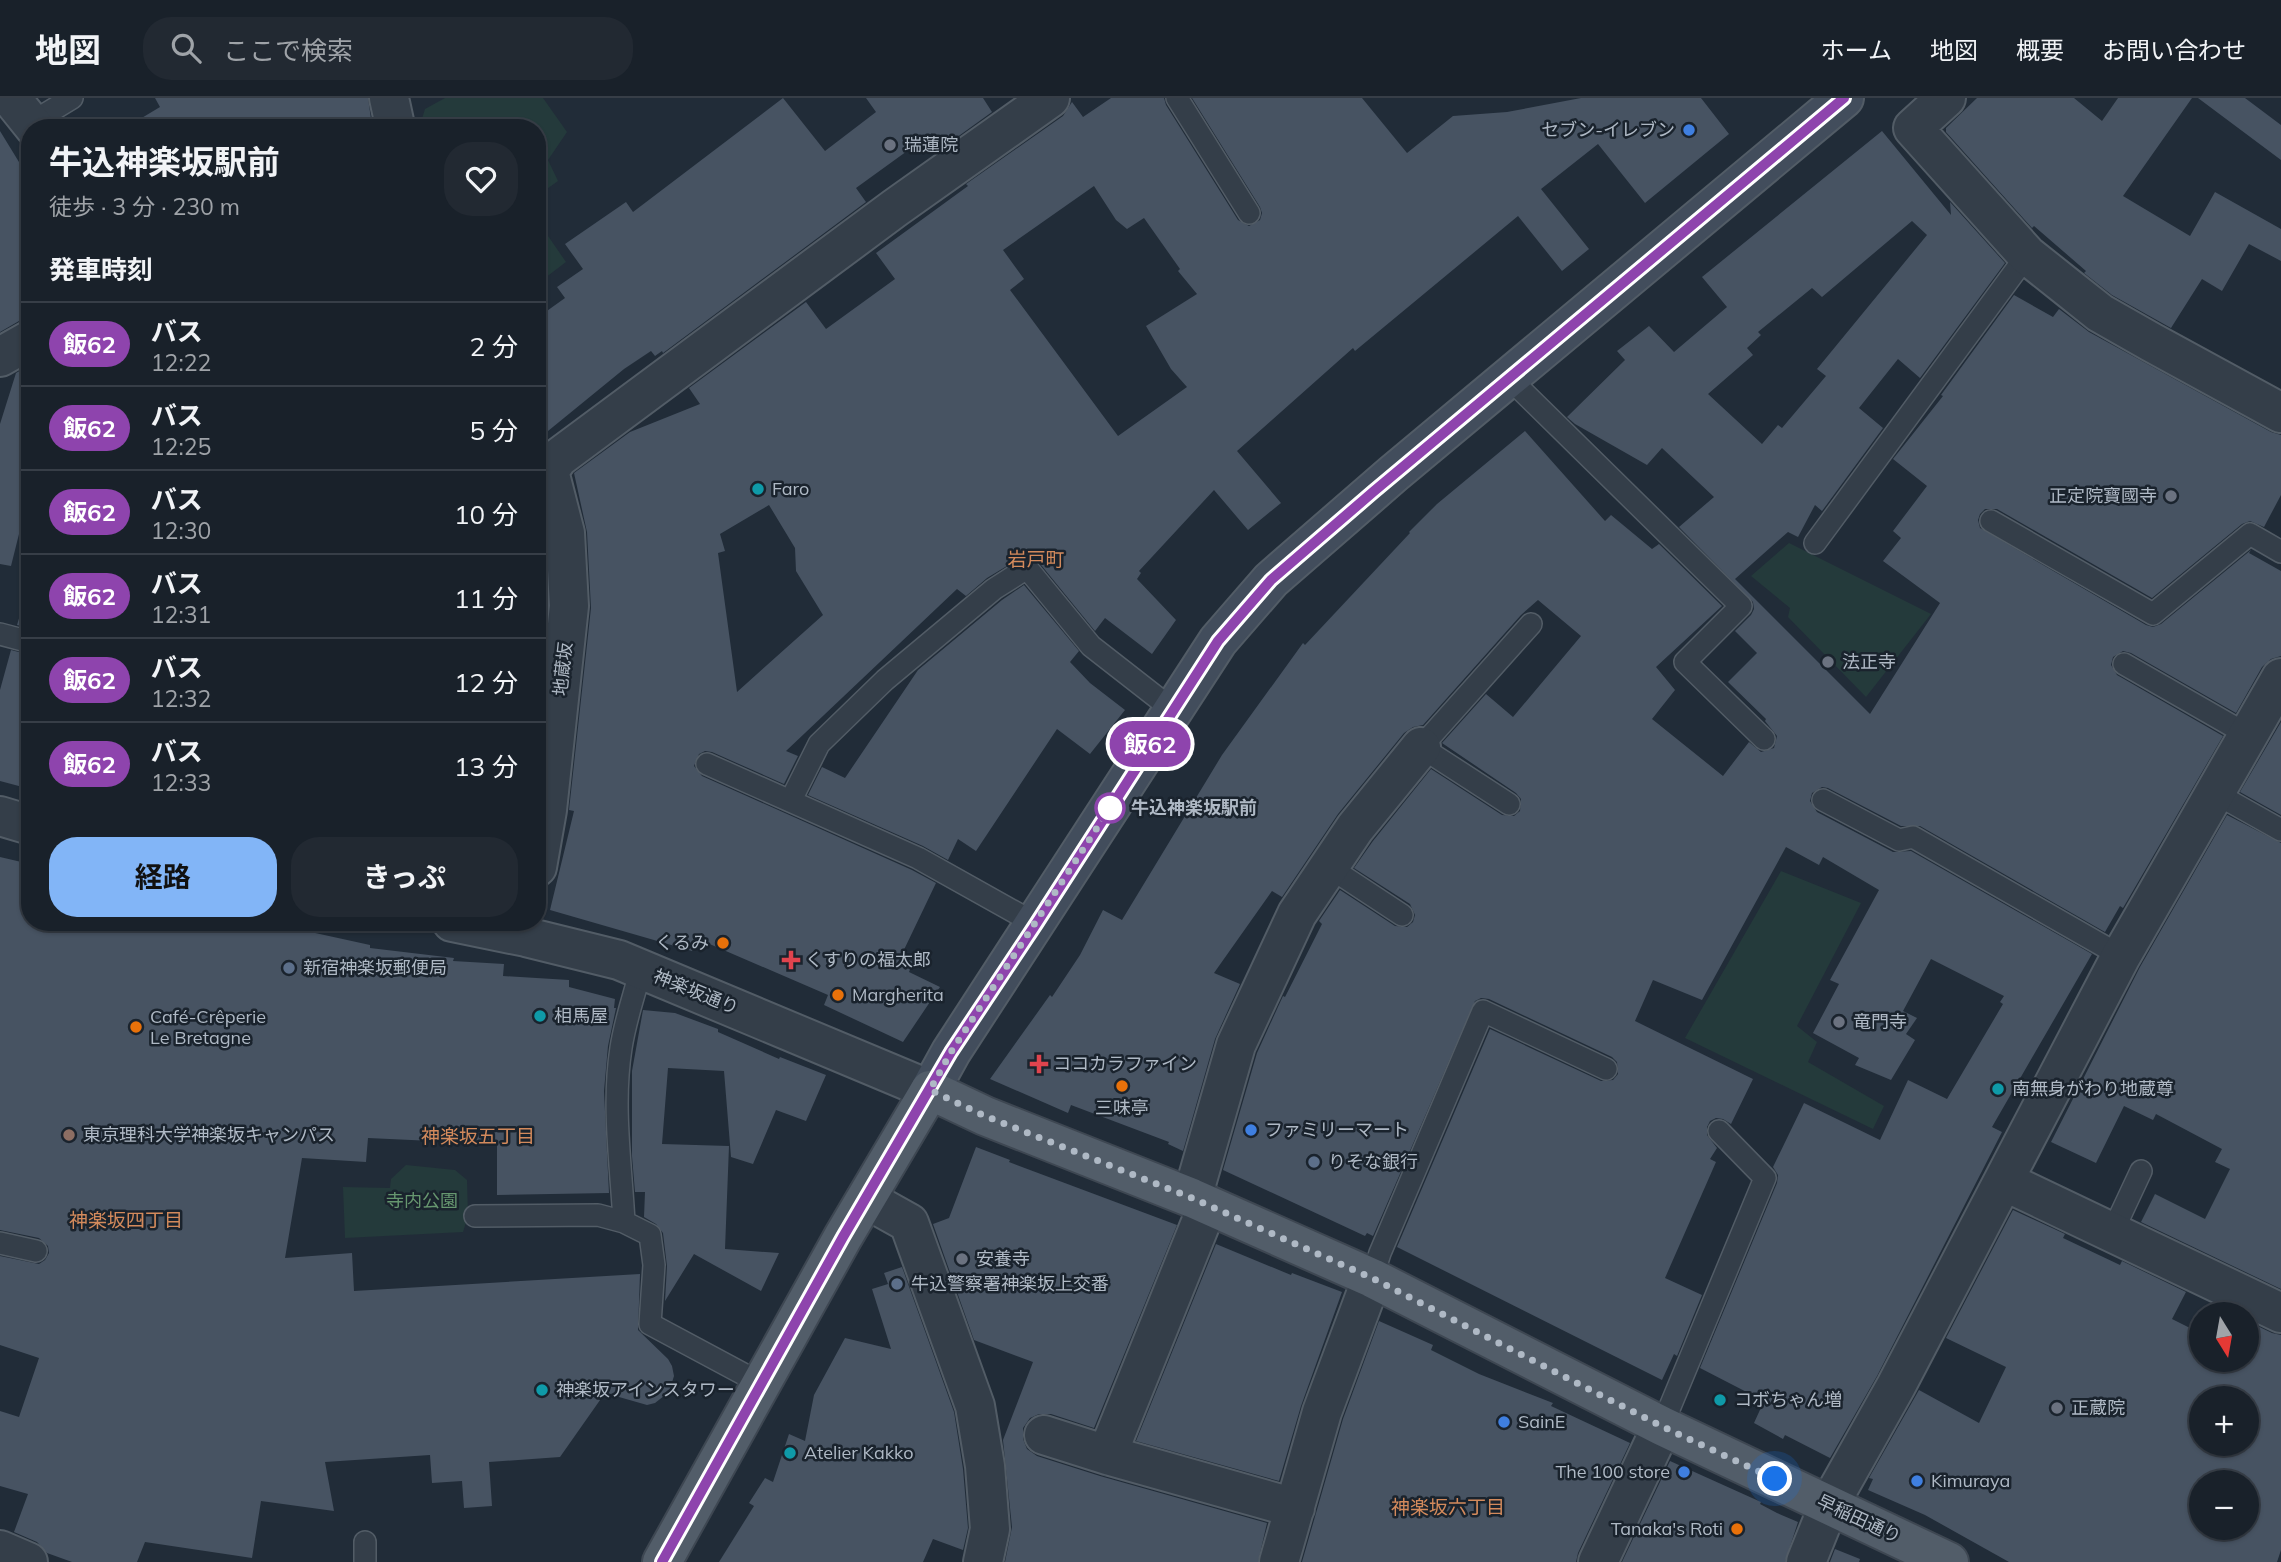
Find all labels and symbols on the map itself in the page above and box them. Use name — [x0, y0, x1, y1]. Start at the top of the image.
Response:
place label: セブン-イレブン — [1541, 118, 1675, 141]
marker: セブン-イレブン — [1681, 122, 1697, 138]
place label: 瑞蓮院 — [904, 133, 958, 156]
marker: 瑞蓮院 — [882, 137, 898, 153]
place label: Faro — [772, 477, 809, 500]
marker: Faro — [750, 481, 766, 497]
place label: 正定院寶國寺 — [2049, 484, 2157, 507]
marker: 正定院寶國寺 — [2163, 488, 2179, 504]
district label: 岩戸町 — [1007, 547, 1065, 571]
street label: 地蔵坂 — [548, 641, 577, 697]
place label: 法正寺 — [1842, 650, 1896, 673]
marker: 法正寺 — [1820, 654, 1836, 670]
line badge: 飯62 — [1110, 721, 1190, 767]
marker: 牛込神楽坂駅前 — [1095, 793, 1125, 823]
place label: 牛込神楽坂駅前 — [1131, 796, 1257, 819]
place label: くるみ — [655, 931, 709, 954]
marker: くるみ — [715, 935, 731, 951]
place label: くすりの福太郎 — [805, 948, 931, 971]
marker: くすりの福太郎 — [783, 952, 799, 968]
place label: 新宿神楽坂郵便局 — [303, 956, 447, 979]
marker: 新宿神楽坂郵便局 — [281, 960, 297, 976]
street label: 神楽坂通り — [650, 964, 742, 1019]
place label: Margherita — [852, 983, 944, 1006]
marker: Margherita — [830, 987, 846, 1003]
place label: 相馬屋 — [554, 1004, 608, 1027]
place label: Café-Crêperie Le Bretagne — [150, 1005, 266, 1049]
marker: 相馬屋 — [532, 1008, 548, 1024]
place label: 竜門寺 — [1853, 1010, 1907, 1033]
marker: 竜門寺 — [1831, 1014, 1847, 1030]
marker: Café-Crêperie Le Bretagne — [128, 1019, 144, 1035]
place label: ココカラファイン — [1053, 1052, 1197, 1075]
marker: ココカラファイン — [1031, 1056, 1047, 1072]
place label: 南無身がわり地蔵尊 — [2012, 1077, 2174, 1100]
marker: 三味亭 — [1114, 1078, 1130, 1094]
marker: 南無身がわり地蔵尊 — [1990, 1081, 2006, 1097]
place label: 三味亭 — [1095, 1096, 1149, 1119]
place label: ファミリーマート — [1265, 1118, 1409, 1141]
marker: ファミリーマート — [1243, 1122, 1259, 1138]
place label: 東京理科大学神楽坂キャンパス — [83, 1123, 335, 1146]
district label: 神楽坂五丁目 — [421, 1124, 535, 1148]
marker: 東京理科大学神楽坂キャンパス — [61, 1127, 77, 1143]
place label: りそな銀行 — [1328, 1150, 1418, 1173]
marker: りそな銀行 — [1306, 1154, 1322, 1170]
park label: 寺内公園 — [386, 1189, 458, 1212]
district label: 神楽坂四丁目 — [69, 1208, 183, 1232]
place label: 安養寺 — [976, 1247, 1030, 1270]
marker: 安養寺 — [954, 1251, 970, 1267]
place label: 牛込警察署神楽坂上交番 — [911, 1272, 1109, 1295]
marker: 牛込警察署神楽坂上交番 — [889, 1276, 905, 1292]
north arrow — [2189, 1302, 2259, 1372]
place label: 神楽坂アインスタワー — [556, 1378, 735, 1401]
marker: 神楽坂アインスタワー — [534, 1382, 550, 1398]
place label: コボちゃん増 — [1734, 1388, 1842, 1411]
marker: コボちゃん増 — [1712, 1392, 1728, 1408]
place label: 正蔵院 — [2071, 1396, 2125, 1419]
marker: 正蔵院 — [2049, 1400, 2065, 1416]
place label: SainE — [1518, 1410, 1565, 1433]
marker: SainE — [1496, 1414, 1512, 1430]
place label: Atelier Kakko — [804, 1441, 913, 1464]
marker: Atelier Kakko — [782, 1445, 798, 1461]
place label: The 100 store — [1555, 1460, 1670, 1483]
your location — [1757, 1461, 1792, 1496]
marker: The 100 store — [1676, 1464, 1692, 1480]
place label: Kimuraya — [1931, 1469, 2010, 1492]
marker: Kimuraya — [1909, 1473, 1925, 1489]
street label: 早稲田通り — [1814, 1489, 1905, 1548]
district label: 神楽坂六丁目 — [1391, 1495, 1505, 1519]
place label: Tanaka's Roti — [1611, 1517, 1723, 1540]
marker: Tanaka's Roti — [1729, 1521, 1745, 1537]

